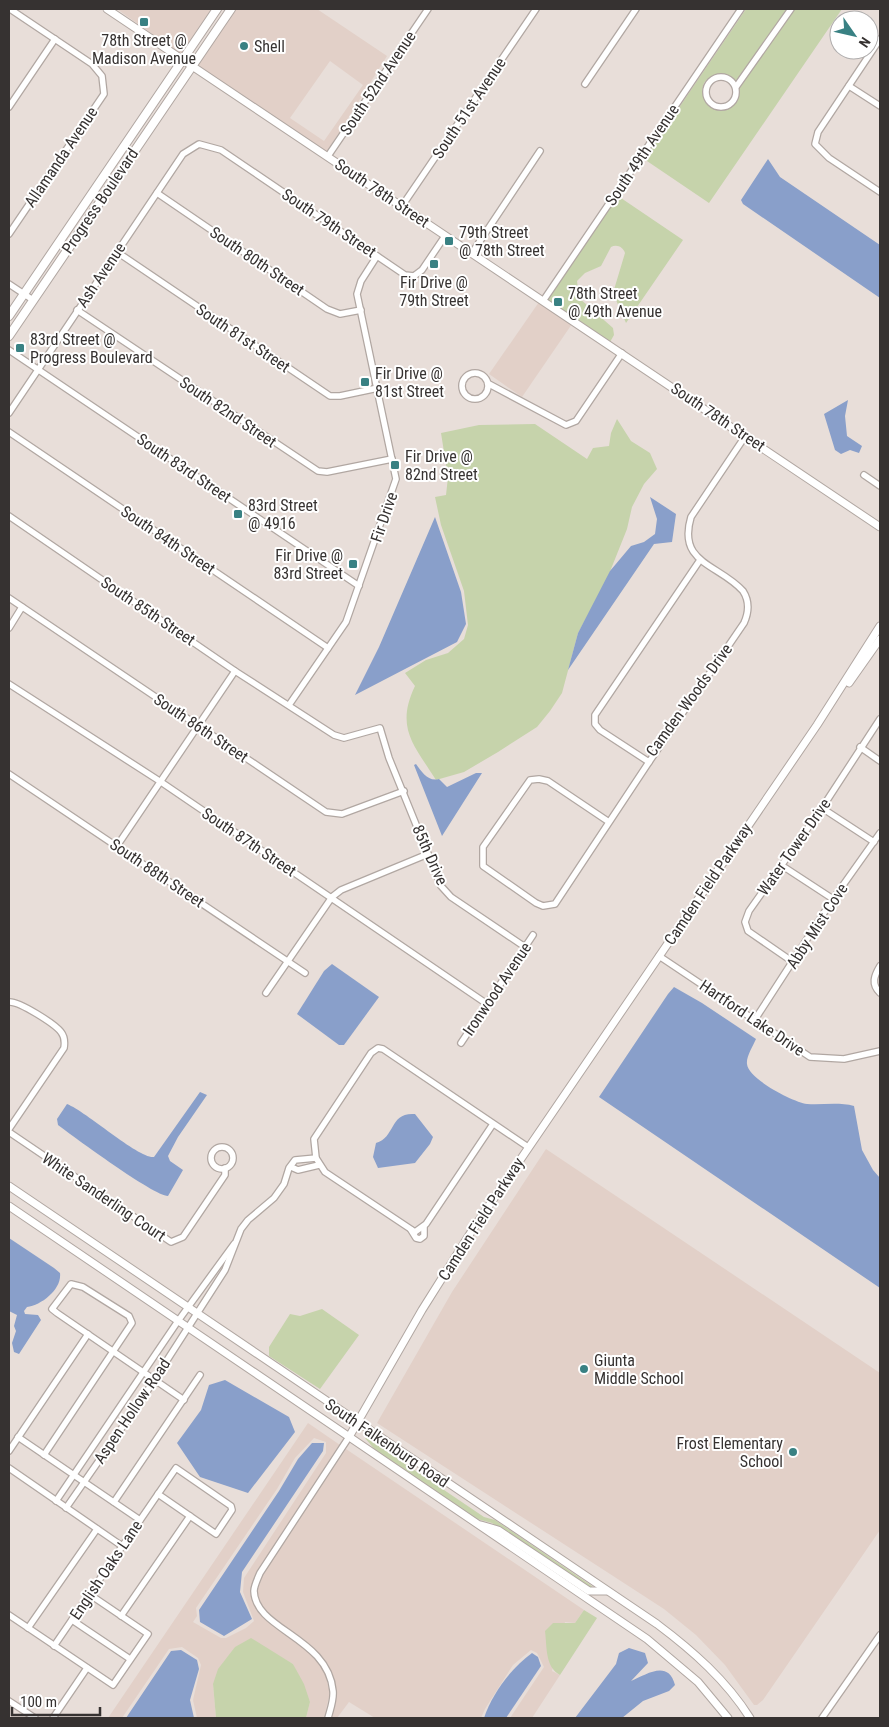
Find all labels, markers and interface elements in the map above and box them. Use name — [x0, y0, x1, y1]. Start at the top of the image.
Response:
north arrow — [829, 10, 879, 60]
marker: 78th Street @ Madison Avenue — [138, 16, 150, 28]
street label: South 52nd Avenue — [336, 27, 420, 139]
place label: 78th Street @ Madison Avenue — [92, 31, 196, 68]
text: N — [856, 34, 874, 50]
place label: Shell — [254, 37, 285, 56]
marker: Shell — [238, 40, 250, 52]
street label: South 51st Avenue — [428, 54, 510, 162]
street label: South 49th Avenue — [601, 101, 683, 209]
street label: Allamanda Avenue — [20, 103, 102, 211]
street label: Progress Boulevard — [58, 145, 142, 257]
street label: South 78th Street — [331, 154, 433, 232]
street label: South 79th Street — [278, 184, 380, 262]
street label: South 80th Street — [206, 222, 308, 300]
place label: 79th Street @ 78th Street — [459, 223, 545, 260]
marker: 79th Street @ 78th Street — [443, 235, 455, 247]
street label: Ash Avenue — [72, 239, 130, 311]
marker: Fir Drive @ 79th Street — [428, 258, 440, 270]
place label: Fir Drive @ 79th Street — [399, 273, 469, 310]
place label: 78th Street @ 49th Avenue — [568, 284, 662, 321]
marker: 78th Street @ 49th Avenue — [552, 296, 564, 308]
street label: South 81st Street — [192, 300, 294, 377]
place label: 83rd Street @ Progress Boulevard — [30, 330, 153, 367]
marker: 83rd Street @ Progress Boulevard — [14, 342, 26, 354]
place label: Fir Drive @ 81st Street — [375, 364, 444, 401]
street label: South 82nd Street — [176, 373, 280, 452]
marker: Fir Drive @ 81st Street — [359, 376, 371, 388]
street label: South 78th Street — [667, 378, 769, 456]
street label: South 83rd Street — [133, 429, 235, 507]
place label: Fir Drive @ 82nd Street — [405, 447, 478, 484]
marker: Fir Drive @ 82nd Street — [389, 459, 401, 471]
street label: Fir Drive — [367, 489, 401, 545]
place label: 83rd Street @ 4916 — [248, 496, 318, 533]
street label: South 84th Street — [117, 501, 219, 579]
marker: 83rd Street @ 4916 — [232, 508, 244, 520]
place label: Fir Drive @ 83rd Street — [273, 546, 343, 583]
marker: Fir Drive @ 83rd Street — [347, 558, 359, 570]
street label: South 85th Street — [97, 572, 199, 650]
street label: Camden Woods Drive — [642, 640, 736, 760]
street label: South 86th Street — [150, 689, 252, 767]
street label: Water Tower Drive — [754, 795, 834, 899]
street label: South 87th Street — [198, 803, 300, 881]
street label: Camden Field Parkway — [660, 819, 756, 949]
street label: 85th Drive — [408, 822, 452, 888]
street label: South 88th Street — [106, 834, 208, 912]
street label: Abby Mist Cove — [782, 880, 852, 972]
street label: Ironwood Avenue — [459, 939, 535, 1039]
street label: Hartford Lake Drive — [696, 976, 808, 1060]
street label: White Sanderling Court — [39, 1149, 170, 1246]
street label: Camden Field Parkway — [434, 1154, 528, 1284]
place label: Giunta Middle School — [594, 1351, 684, 1388]
street label: Aspen Hollow Road — [90, 1355, 174, 1467]
marker: Giunta Middle School — [578, 1363, 590, 1375]
street label: South Falkenburg Road — [321, 1394, 453, 1492]
place label: Frost Elementary School — [677, 1434, 783, 1471]
marker: Frost Elementary School — [787, 1446, 799, 1458]
street label: English Oaks Lane — [66, 1517, 146, 1623]
scale bar — [12, 1684, 100, 1716]
text: 100 m — [20, 1693, 57, 1711]

